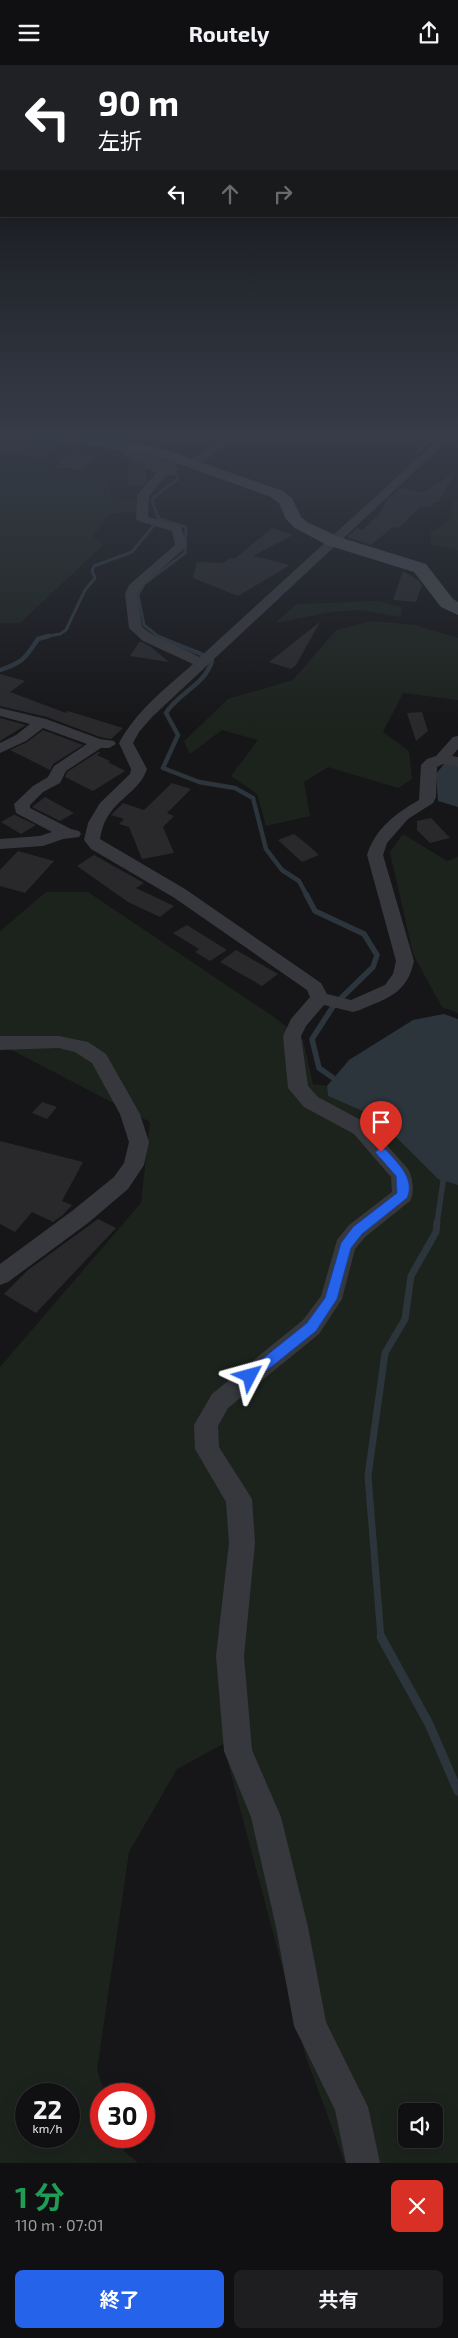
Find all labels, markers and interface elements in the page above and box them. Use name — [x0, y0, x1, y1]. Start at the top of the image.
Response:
icon: menu — [15, 19, 43, 47]
icon: share — [415, 19, 443, 47]
text: Routely — [189, 20, 269, 46]
text: 90 m — [98, 81, 179, 123]
icon: left — [15, 85, 80, 150]
text: 左折 — [98, 127, 142, 153]
icon: left — [163, 180, 191, 208]
icon: ahead — [216, 180, 244, 208]
icon: right — [269, 180, 297, 208]
pin — [360, 1101, 402, 1152]
icon: arrive — [367, 1108, 395, 1136]
position arrow — [223, 1349, 275, 1401]
speed limit sign: 30 — [90, 2083, 155, 2148]
text: 22 — [33, 2094, 62, 2124]
map controls — [398, 2103, 443, 2148]
button: sound — [398, 2103, 443, 2148]
text: km/h — [33, 2121, 62, 2135]
text: 1 分 — [15, 2178, 64, 2214]
button: close — [391, 2180, 443, 2232]
text: 110 m · 07:01 — [15, 2215, 104, 2234]
button: 終了 — [15, 2270, 224, 2328]
button: 共有 — [234, 2270, 443, 2328]

